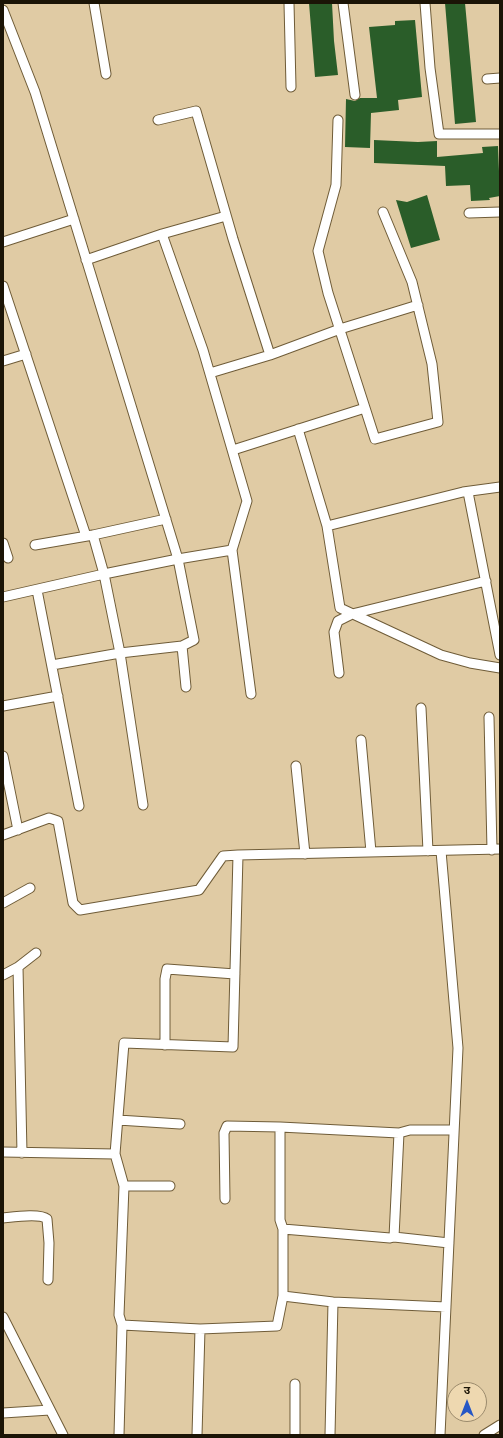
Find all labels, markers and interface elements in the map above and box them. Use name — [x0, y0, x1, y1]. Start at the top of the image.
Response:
north arrow — [447, 1382, 487, 1422]
text: उ — [464, 1384, 470, 1397]

